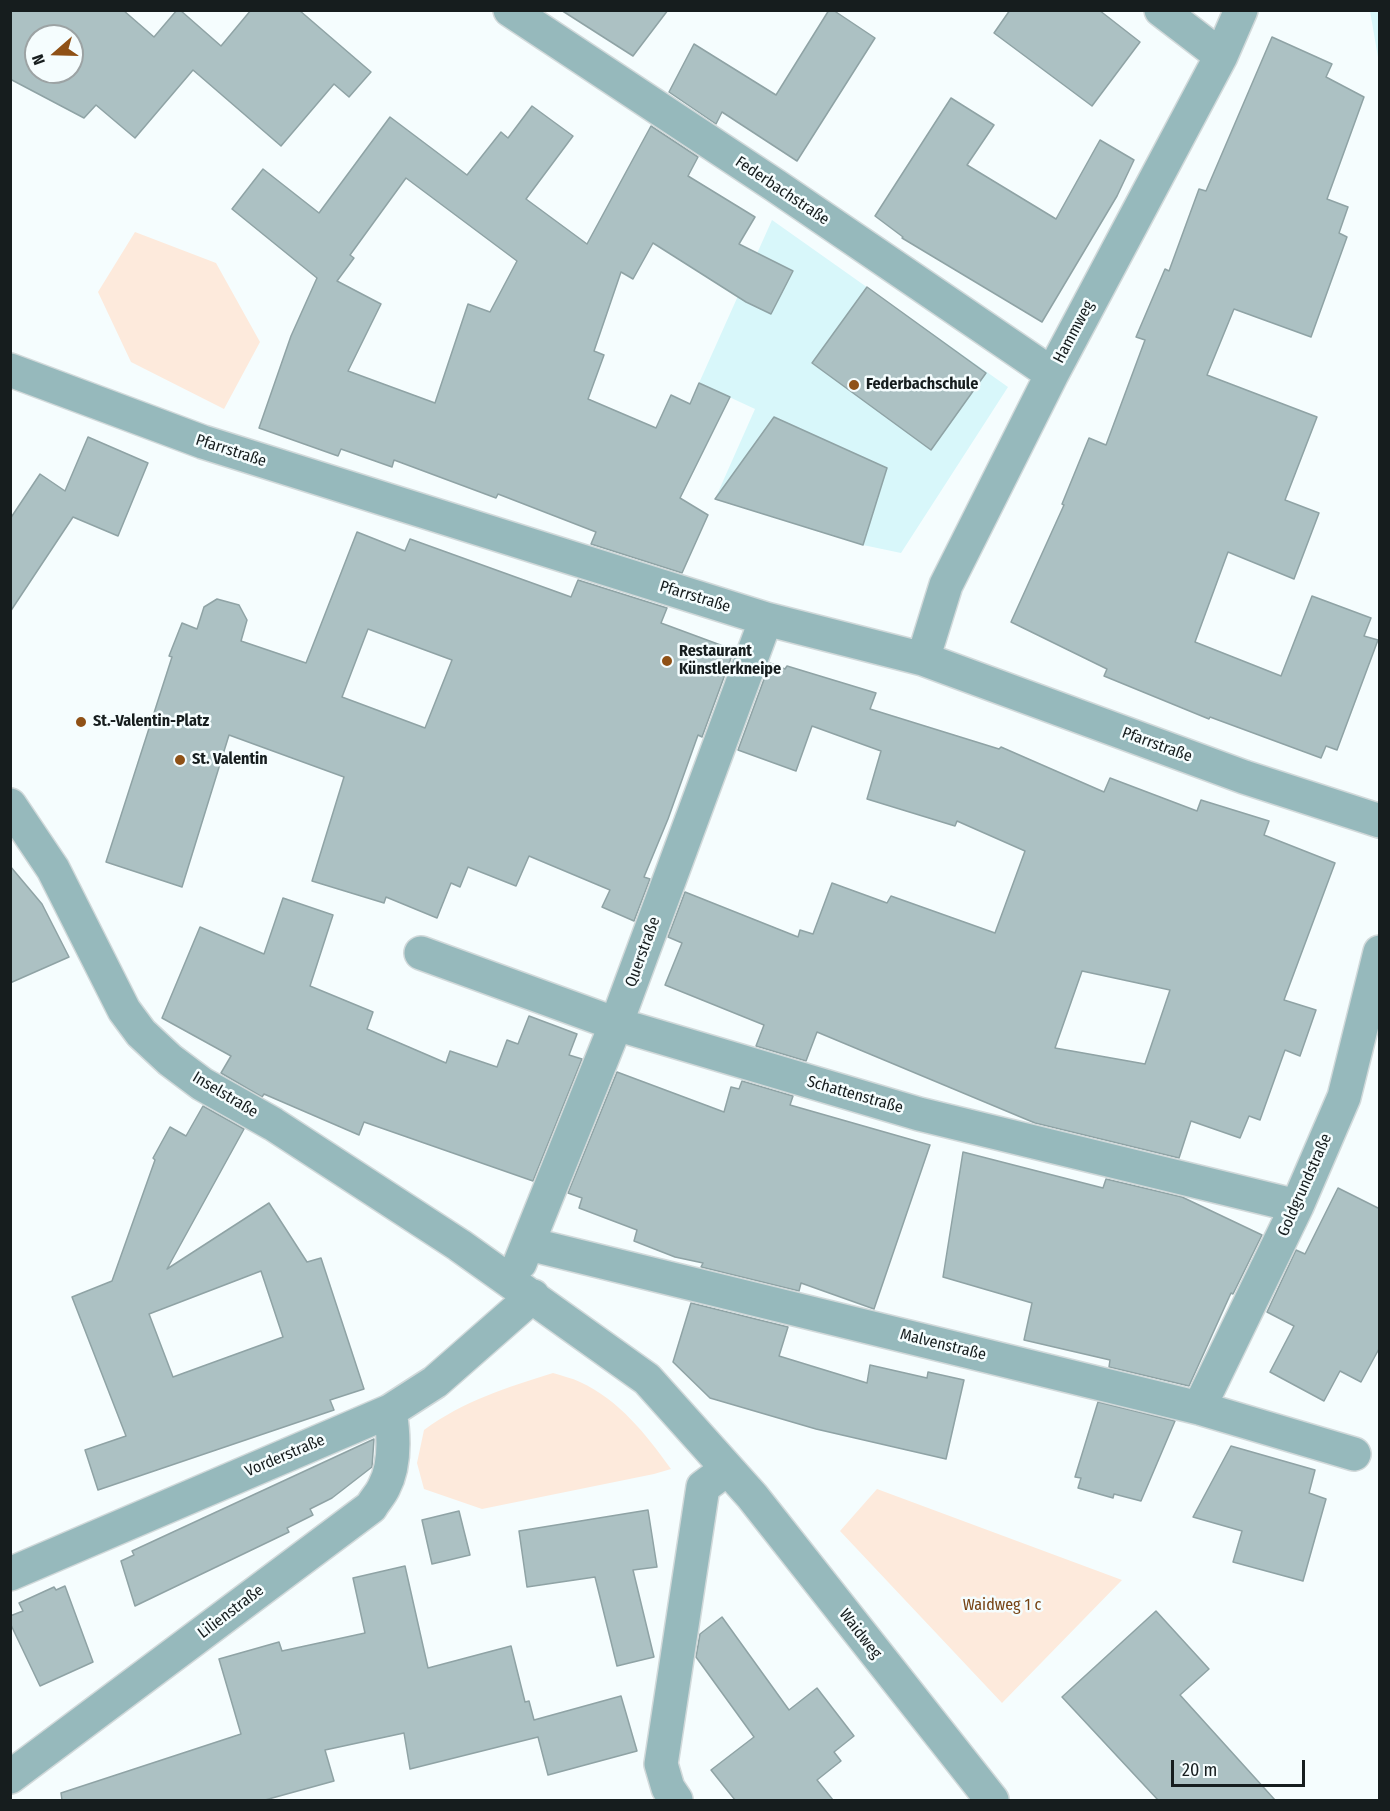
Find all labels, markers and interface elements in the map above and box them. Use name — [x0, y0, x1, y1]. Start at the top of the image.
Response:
north arrow — [24, 24, 84, 84]
text: N — [28, 52, 49, 67]
street label: Federbachstraße — [731, 152, 833, 230]
street label: Hammweg — [1050, 297, 1098, 367]
place label: Federbachschule — [866, 375, 978, 395]
marker: Federbachschule — [847, 378, 861, 392]
street label: Pfarrstraße — [193, 431, 269, 471]
street label: Pfarrstraße — [657, 577, 733, 617]
place label: Restaurant Künstlerkneipe — [679, 642, 781, 680]
marker: Restaurant Künstlerkneipe — [660, 654, 674, 668]
place label: St.-Valentin-Platz — [93, 712, 209, 732]
marker: St.-Valentin-Platz — [74, 715, 88, 729]
street label: Pfarrstraße — [1119, 723, 1195, 767]
place label: St. Valentin — [192, 750, 268, 770]
marker: St. Valentin — [173, 753, 187, 767]
street label: Querstraße — [621, 914, 665, 990]
street label: Inselstraße — [189, 1068, 261, 1122]
street label: Schattenstraße — [805, 1072, 905, 1118]
street label: Goldgrundstraße — [1274, 1131, 1336, 1239]
street label: Malvenstraße — [898, 1325, 988, 1365]
street label: Vorderstraße — [242, 1431, 328, 1481]
street label: Lilienstraße — [194, 1581, 268, 1643]
park label: Waidweg 1 c — [963, 1596, 1041, 1616]
street label: Waidweg — [835, 1605, 885, 1663]
scale bar — [1174, 1748, 1308, 1786]
text: 20 m — [1182, 1759, 1217, 1781]

